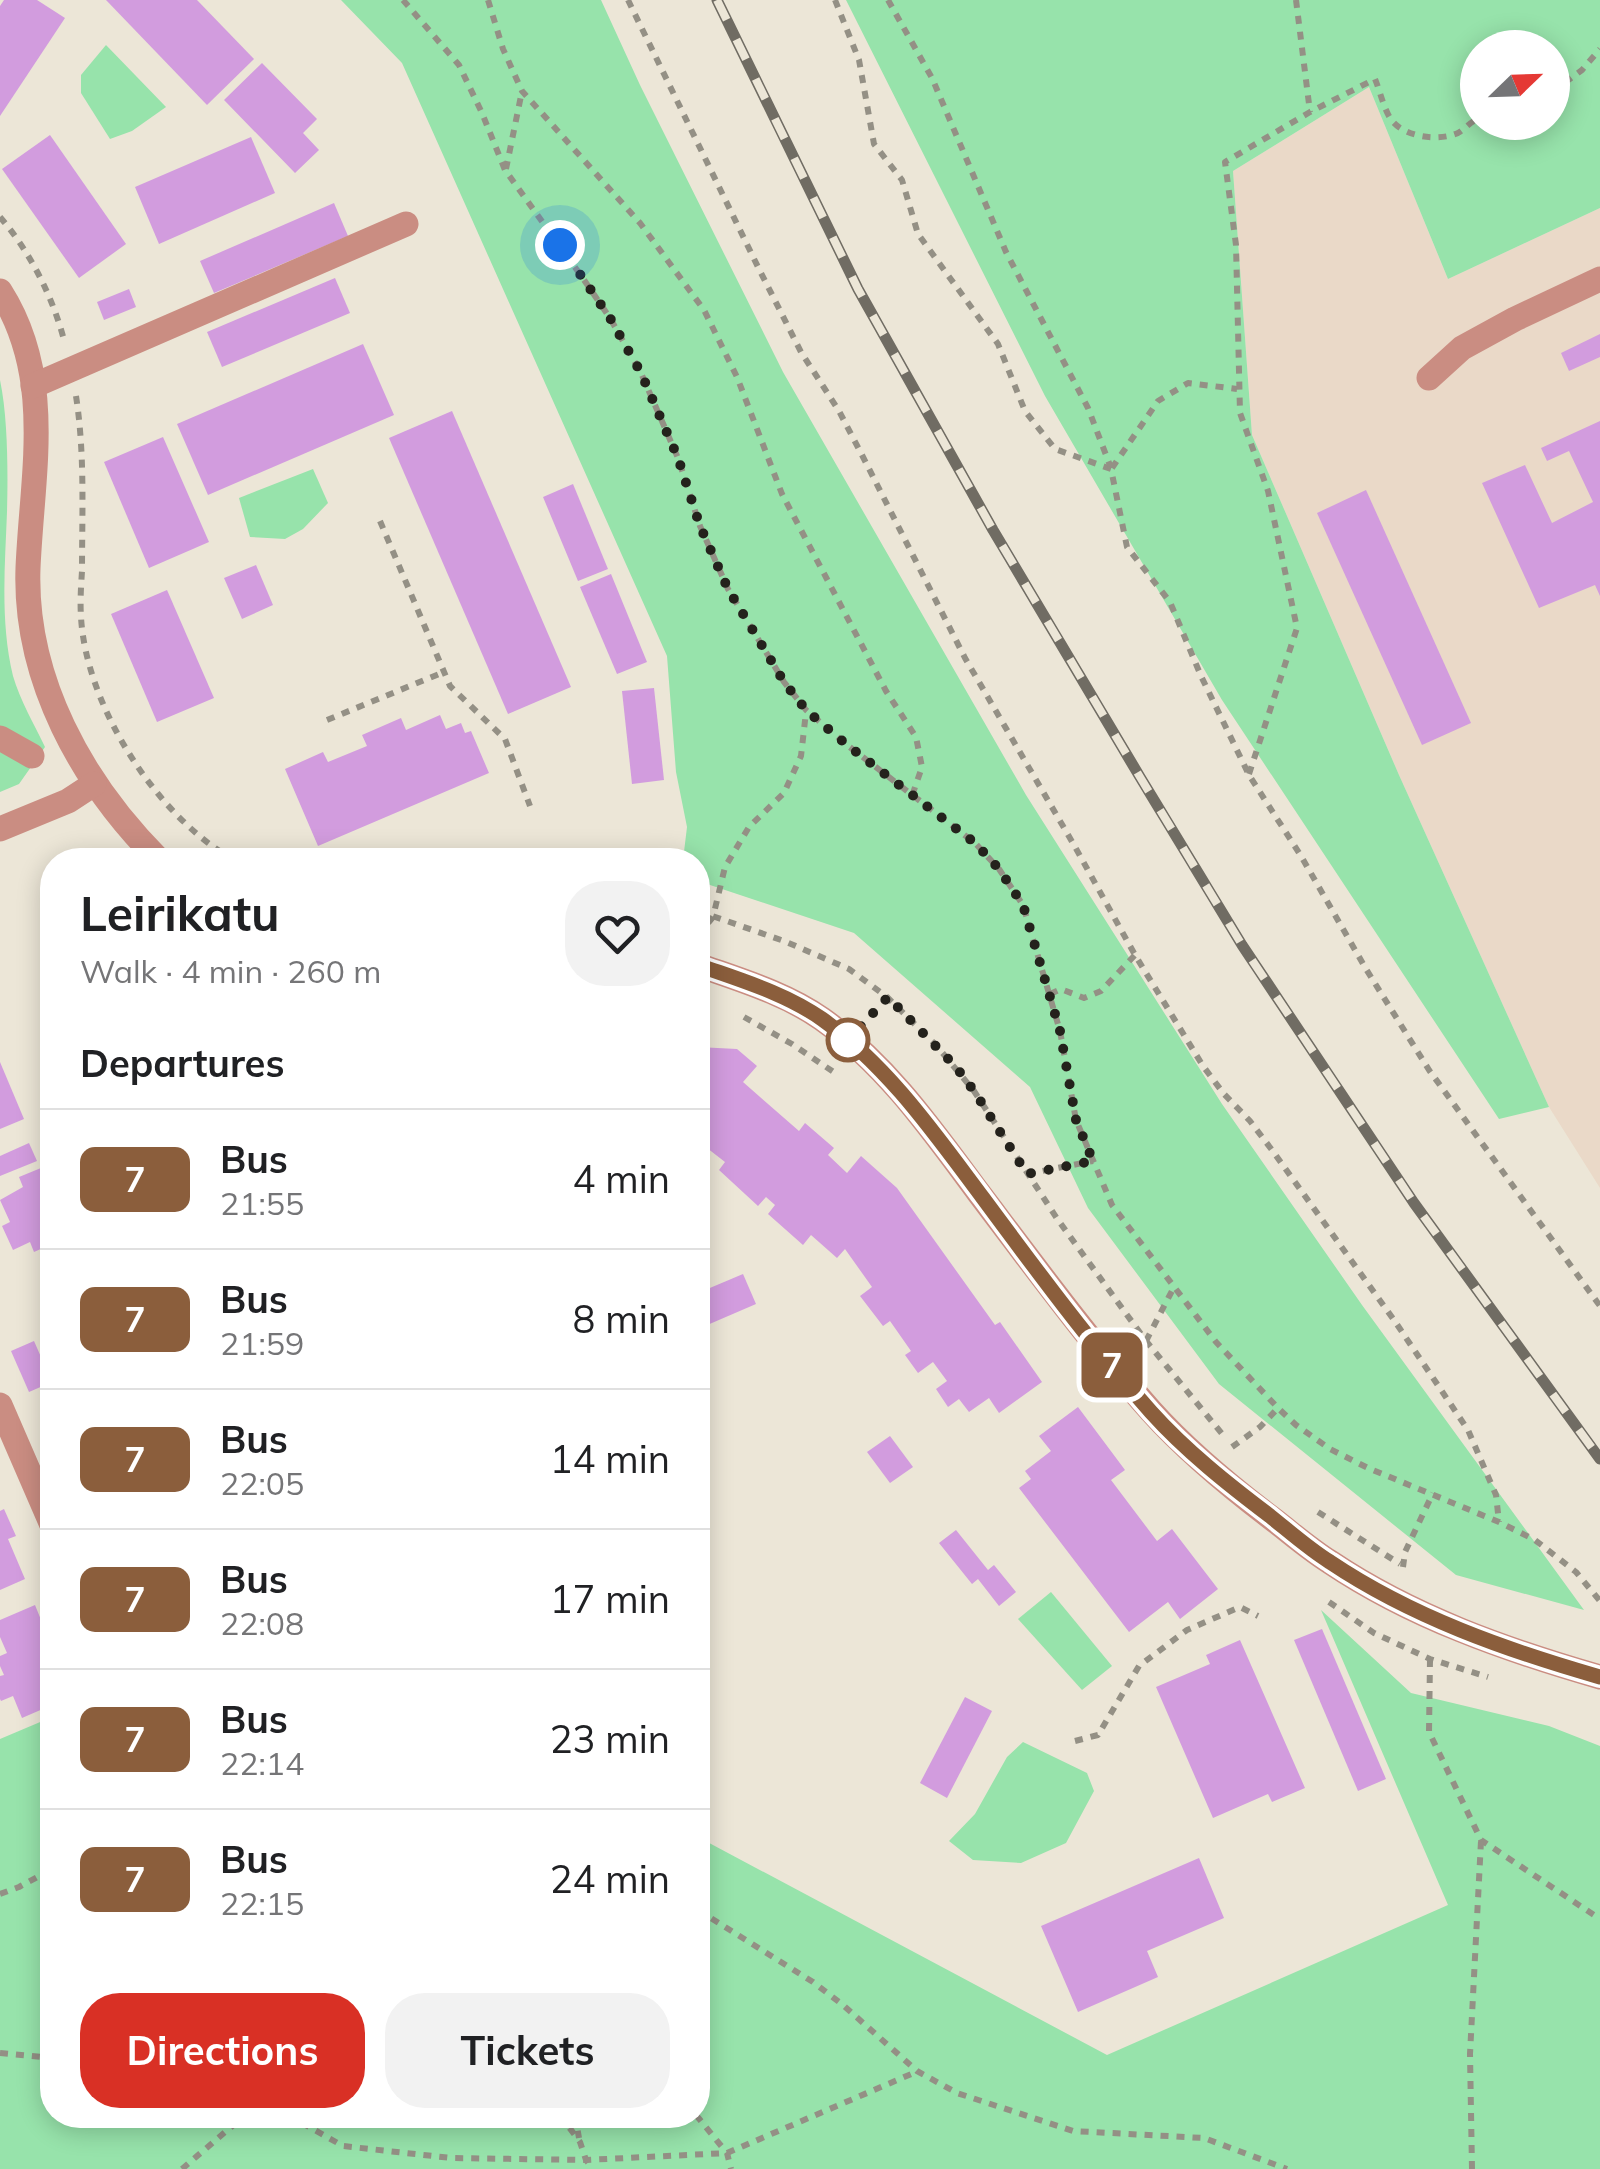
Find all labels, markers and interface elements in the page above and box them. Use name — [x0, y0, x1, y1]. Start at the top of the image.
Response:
north arrow — [1460, 30, 1570, 140]
map controls — [1460, 30, 1570, 140]
your location — [535, 220, 585, 270]
button: heart — [565, 881, 670, 986]
text: Leirikatu — [80, 883, 280, 943]
text: Walk · 4 min · 260 m — [80, 951, 381, 991]
unlabelled marker — [827, 1019, 869, 1061]
text: Departures — [80, 1039, 284, 1087]
text: Bus — [220, 1135, 288, 1183]
text: 4 min — [573, 1155, 670, 1203]
text: 7 — [124, 1157, 146, 1201]
text: 21:55 — [220, 1183, 304, 1223]
text: Bus — [220, 1275, 288, 1323]
text: 8 min — [573, 1295, 670, 1343]
text: 7 — [124, 1297, 146, 1341]
text: 21:59 — [220, 1323, 304, 1363]
line badge: 7 — [1080, 1332, 1144, 1398]
text: 7 — [1101, 1343, 1123, 1387]
text: Bus — [220, 1415, 288, 1463]
text: 14 min — [550, 1435, 670, 1483]
text: 7 — [124, 1437, 146, 1481]
text: 22:05 — [220, 1463, 304, 1503]
text: Bus — [220, 1555, 288, 1603]
text: 17 min — [550, 1575, 670, 1623]
text: 7 — [124, 1577, 146, 1621]
text: 22:08 — [220, 1603, 304, 1643]
text: Bus — [220, 1695, 288, 1743]
text: 23 min — [550, 1715, 670, 1763]
text: 7 — [124, 1717, 146, 1761]
text: 22:14 — [220, 1743, 304, 1783]
text: Bus — [220, 1835, 288, 1883]
text: 24 min — [550, 1855, 670, 1903]
text: 7 — [124, 1857, 146, 1901]
text: 22:15 — [220, 1883, 304, 1923]
button: Directions — [80, 1993, 365, 2108]
button: Tickets — [385, 1993, 670, 2108]

